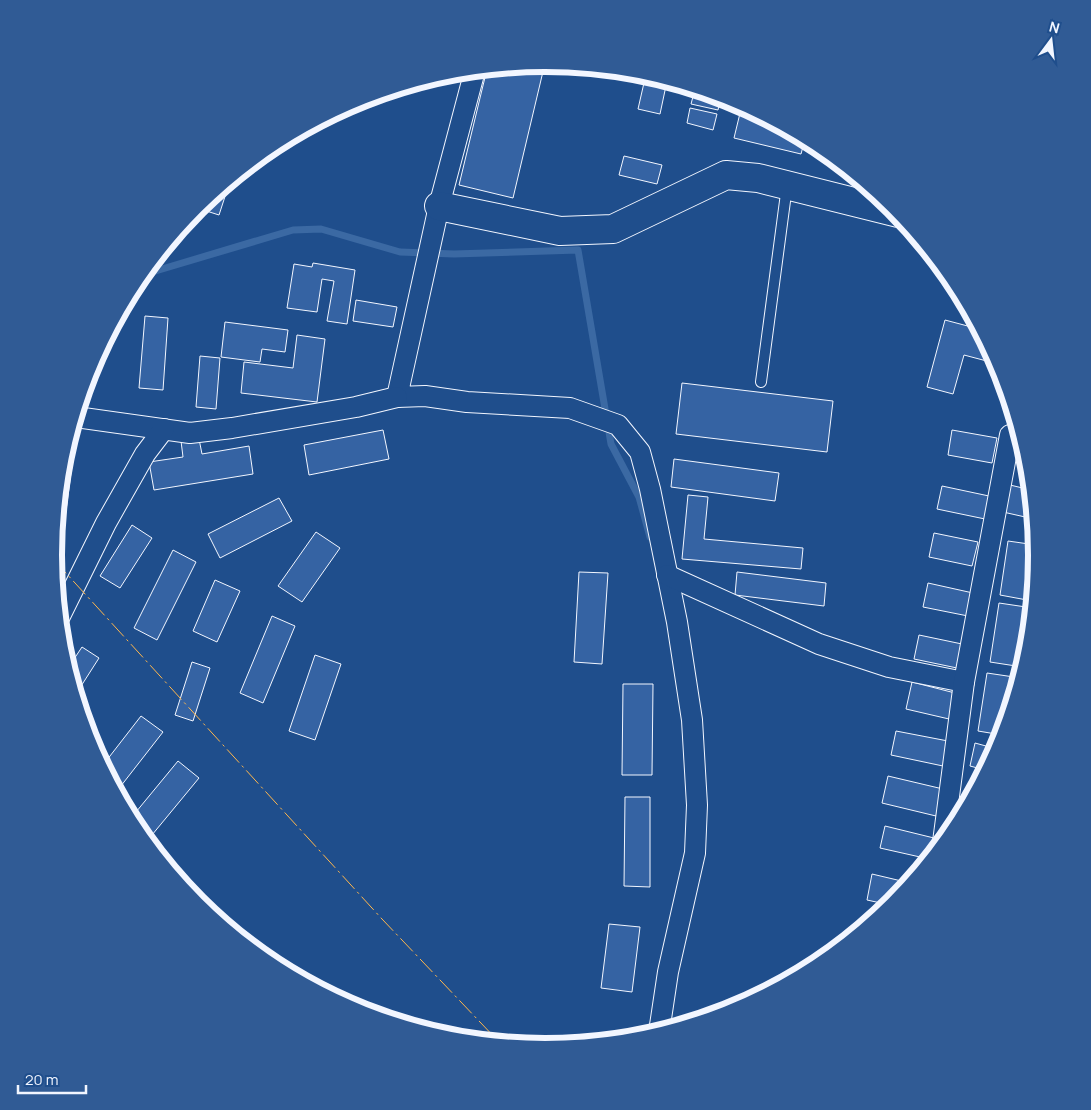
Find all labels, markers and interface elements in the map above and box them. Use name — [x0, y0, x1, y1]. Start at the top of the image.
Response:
north arrow — [1026, 15, 1076, 65]
text: N — [1047, 16, 1062, 37]
scale bar — [18, 1062, 85, 1094]
text: 20 m — [25, 1069, 58, 1090]

